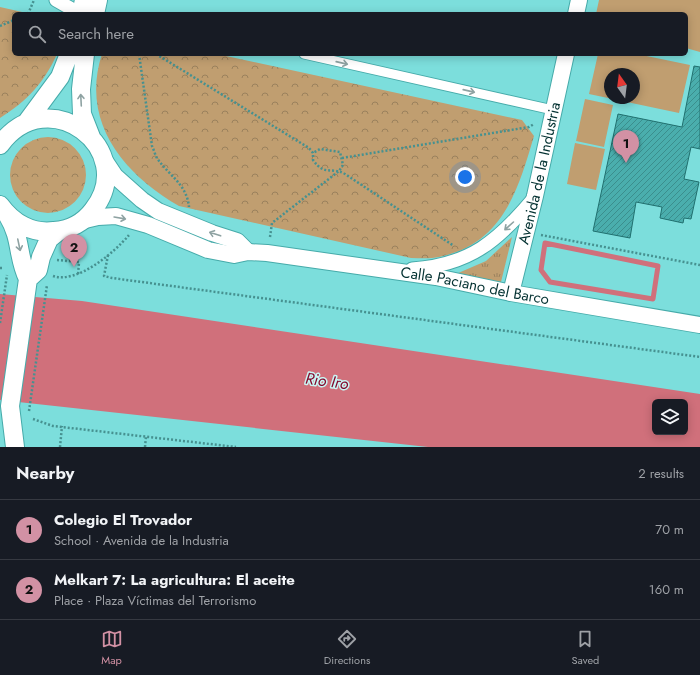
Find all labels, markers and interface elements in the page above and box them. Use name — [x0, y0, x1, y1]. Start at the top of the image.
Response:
search box — [12, 12, 688, 56]
icon: search — [26, 23, 48, 45]
text: Search here — [58, 23, 134, 45]
one-way arrow — [335, 59, 348, 67]
north arrow — [604, 68, 640, 104]
one-way arrow — [462, 88, 475, 96]
one-way arrow — [78, 94, 85, 107]
street label: Avenida de la Industria — [512, 100, 566, 247]
pin: 1 — [613, 130, 639, 163]
your location — [455, 167, 475, 187]
one-way arrow — [113, 214, 126, 222]
one-way arrow — [504, 221, 514, 230]
one-way arrow — [209, 230, 222, 237]
pin: 2 — [61, 234, 87, 267]
one-way arrow — [16, 238, 24, 251]
street label: Calle Paciano del Barco — [399, 261, 551, 310]
water label: Rio Iro — [304, 367, 351, 395]
map controls — [652, 399, 688, 435]
button: layers — [652, 399, 688, 435]
text: Nearby — [16, 461, 74, 485]
text: 2 results — [638, 464, 684, 483]
text: Colegio El Trovador — [54, 509, 192, 531]
text: 1 — [26, 520, 32, 539]
text: 70 m — [655, 520, 684, 539]
text: School · Avenida de la Industria — [54, 531, 229, 550]
text: Melkart 7: La agricultura: El aceite — [54, 569, 295, 591]
text: 2 — [25, 580, 33, 599]
text: 160 m — [649, 580, 684, 599]
text: Place · Plaza Víctimas del Terrorismo — [54, 591, 256, 610]
tab: Map — [101, 628, 123, 668]
tab: Directions — [324, 628, 370, 668]
tab: Saved — [572, 628, 599, 668]

